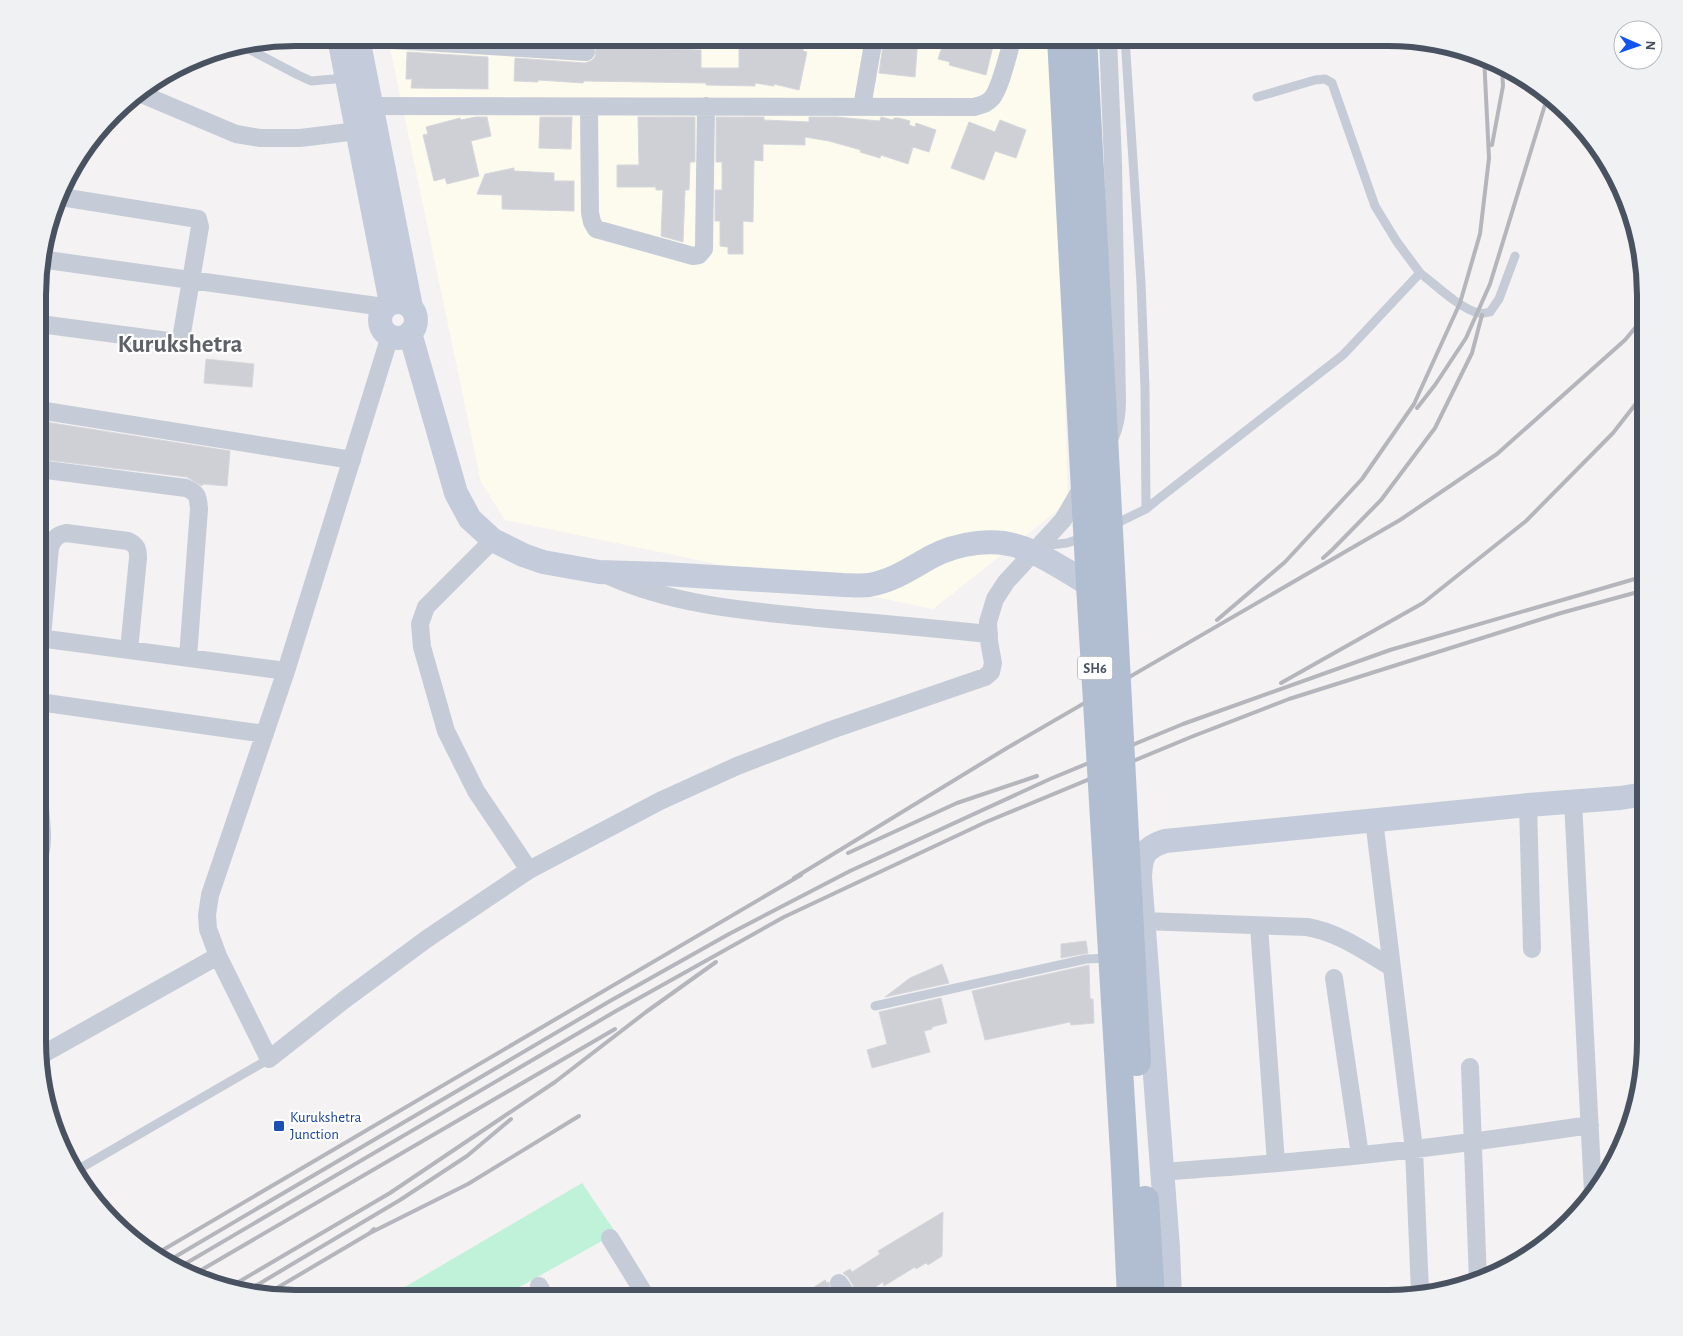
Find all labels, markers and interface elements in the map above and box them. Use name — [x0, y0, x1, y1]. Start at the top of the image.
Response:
north arrow — [1613, 20, 1663, 70]
text: N — [1643, 40, 1657, 51]
district label: Kurukshetra — [118, 332, 242, 357]
road number: SH6 — [1078, 656, 1112, 680]
place label: Kurukshetra Junction — [290, 1110, 362, 1142]
marker: Kurukshetra Junction — [272, 1119, 286, 1133]

